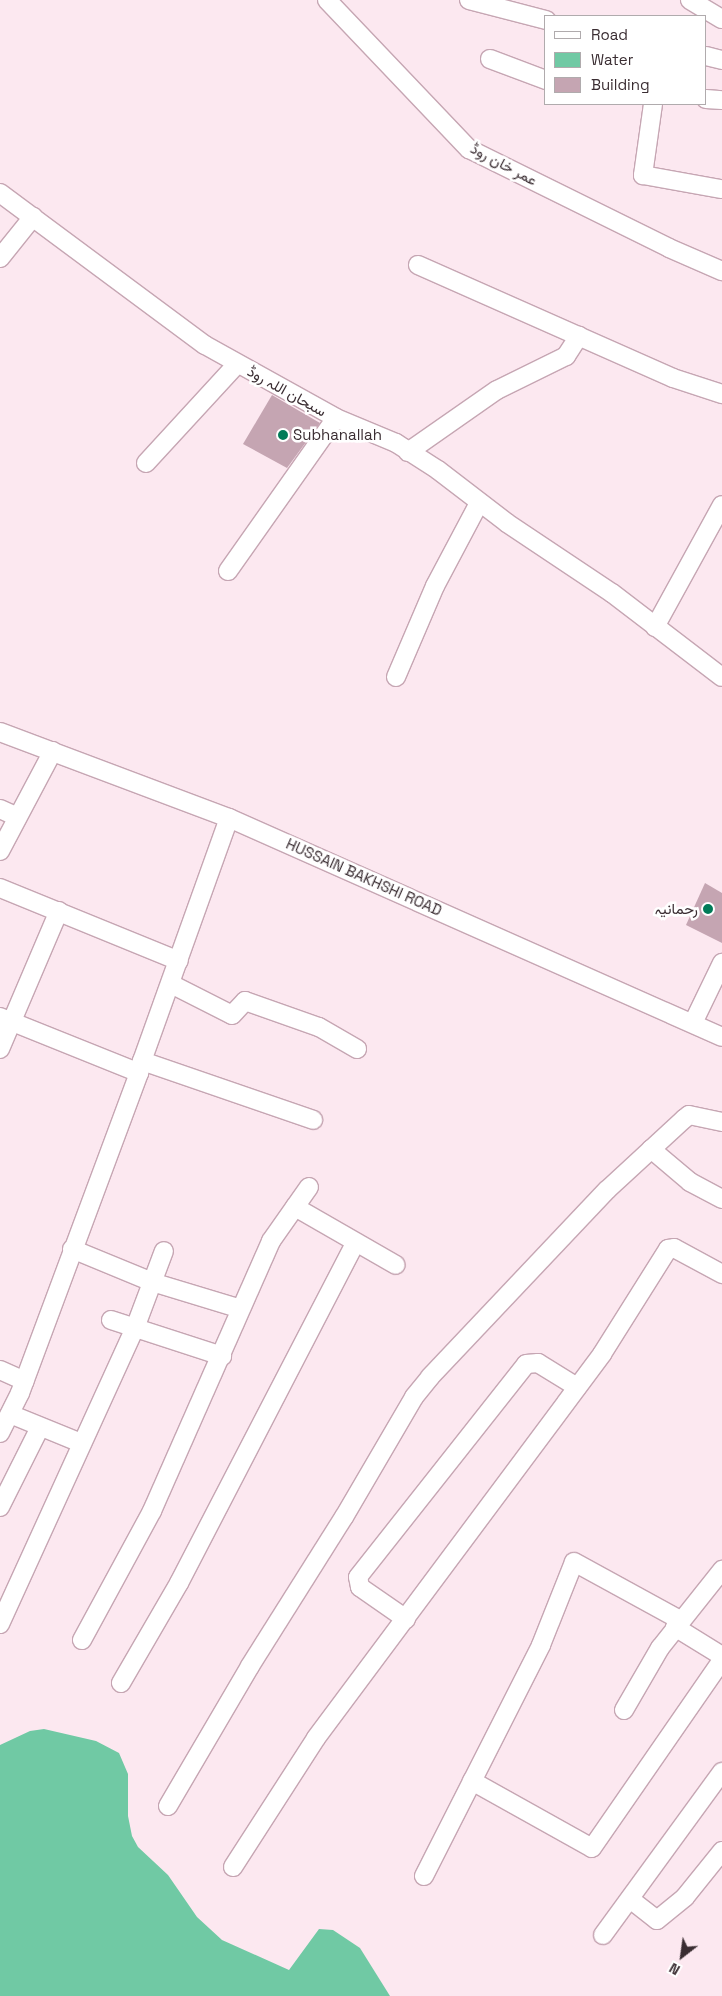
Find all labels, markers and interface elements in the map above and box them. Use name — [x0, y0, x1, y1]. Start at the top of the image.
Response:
legend — [544, 15, 707, 105]
text: Road — [591, 25, 628, 44]
text: Water — [591, 50, 633, 69]
text: Building — [591, 75, 650, 94]
street label: عمر خان روڈ — [468, 139, 540, 189]
street label: سبحان اللہ روڈ — [244, 362, 330, 420]
place label: Subhanallah — [293, 426, 382, 444]
marker: Subhanallah — [277, 429, 289, 441]
street label: HUSSAIN BAKHSHI ROAD — [283, 834, 445, 920]
place label: رحمانیہ — [655, 900, 698, 918]
marker: رحمانیہ — [702, 903, 714, 915]
north arrow — [657, 1931, 707, 1981]
text: N — [666, 1959, 683, 1979]

